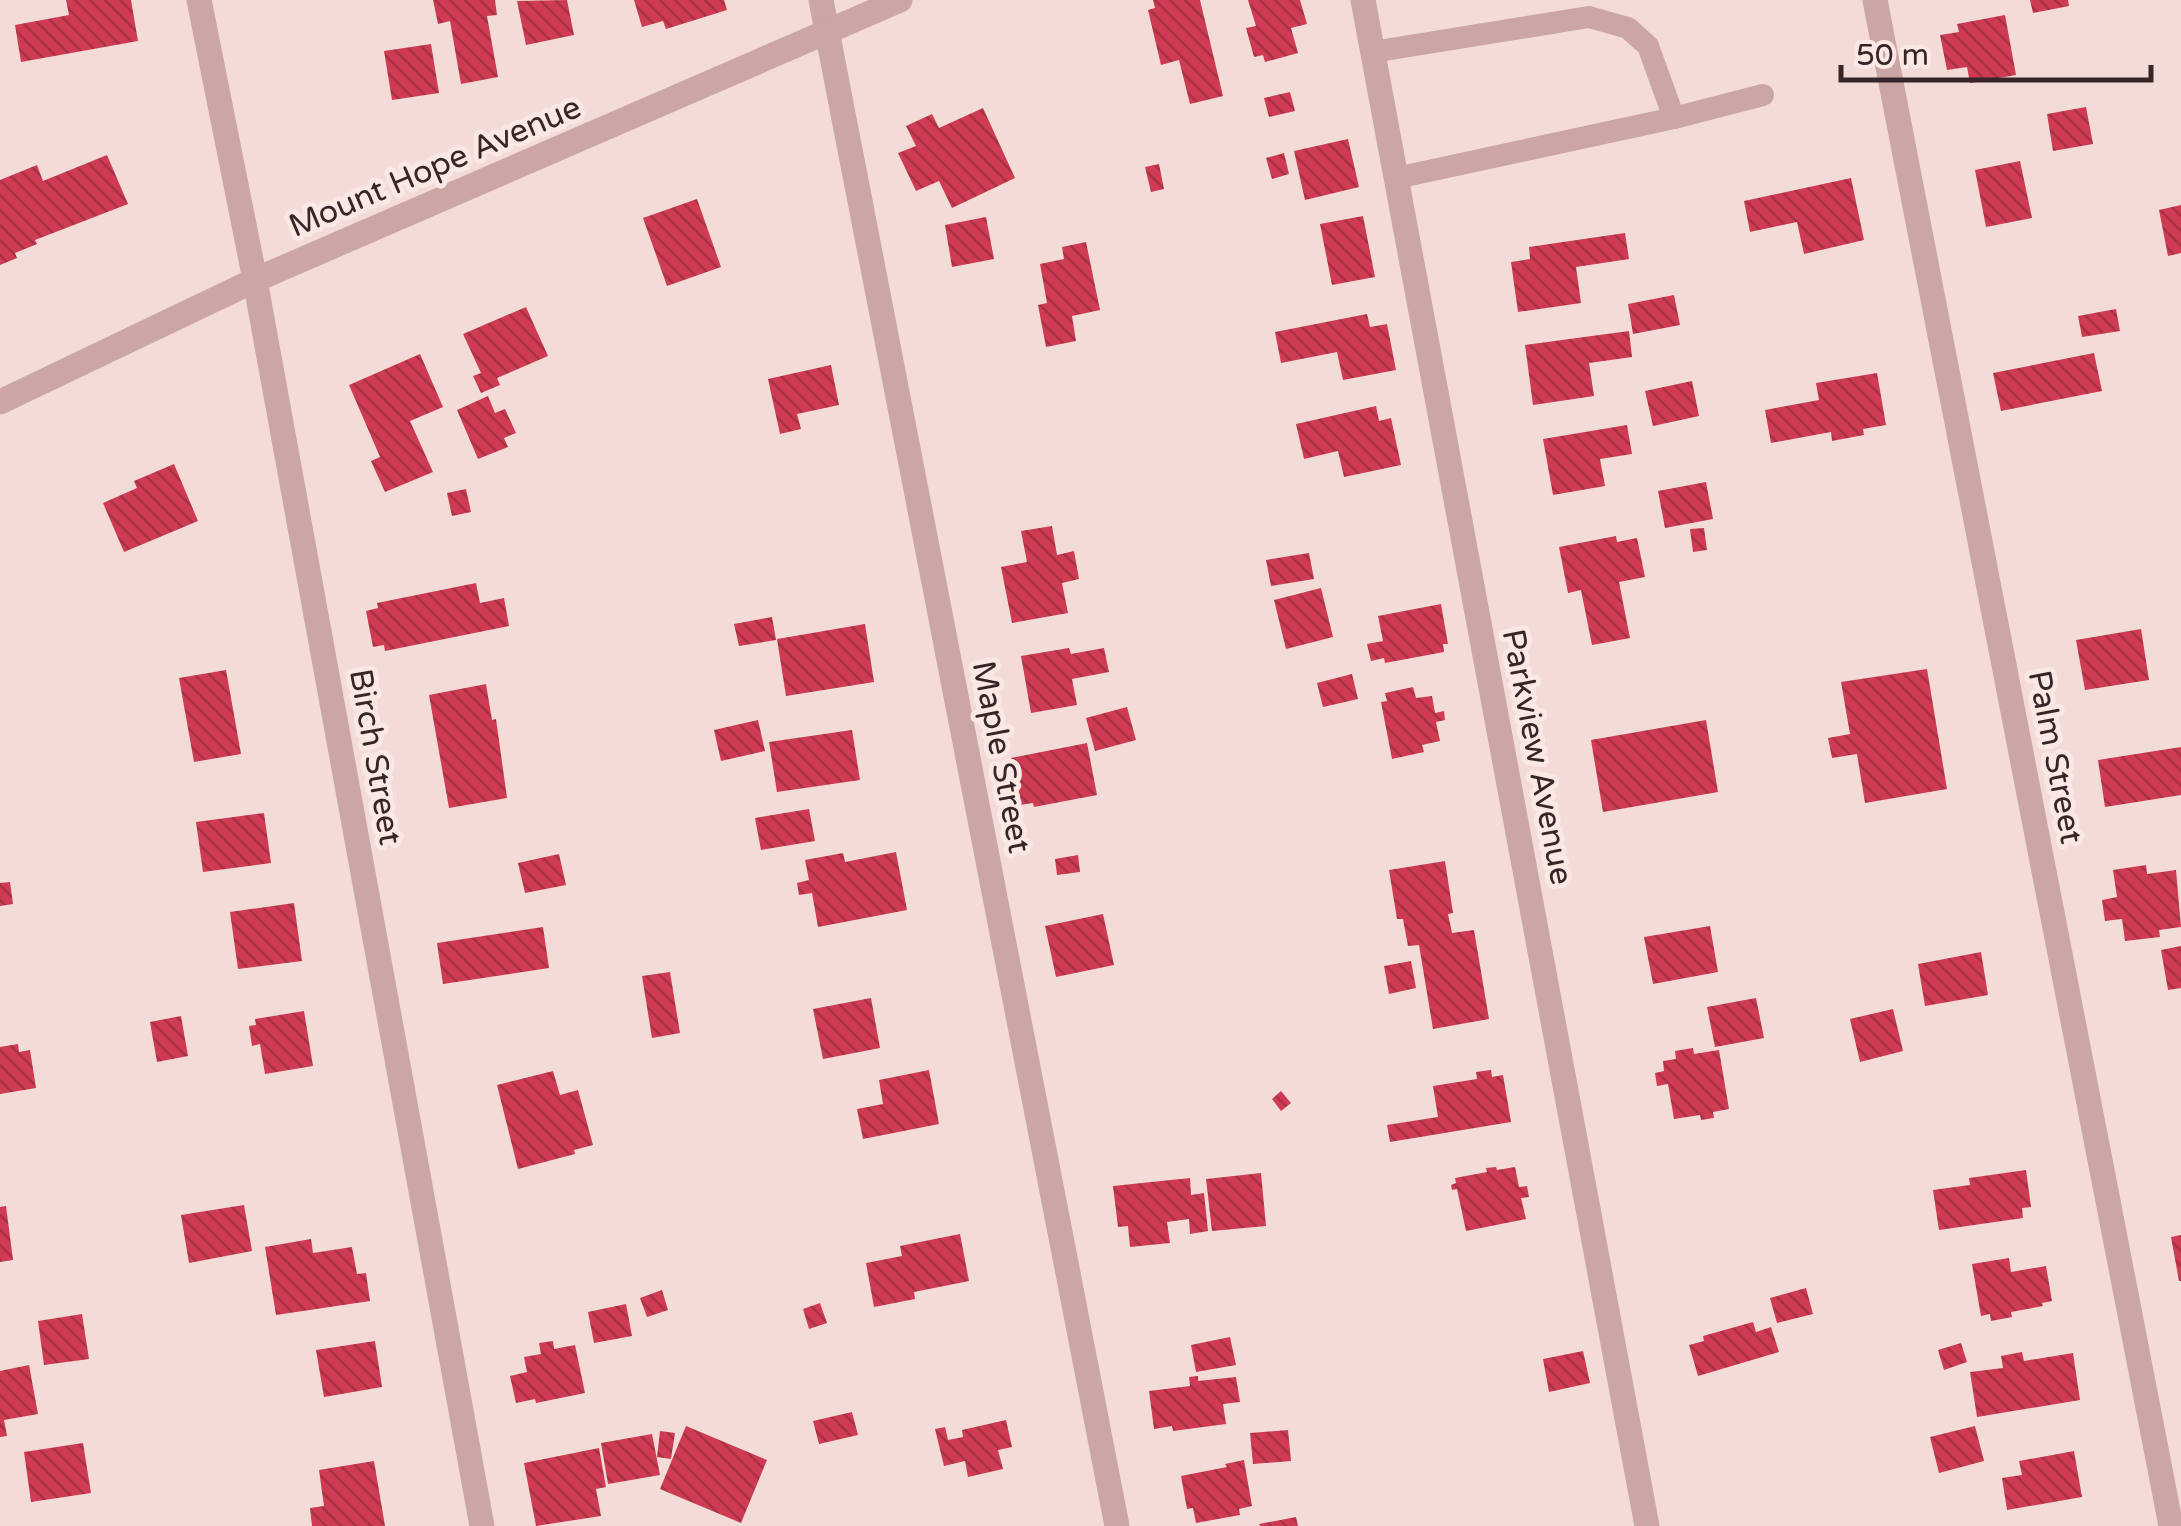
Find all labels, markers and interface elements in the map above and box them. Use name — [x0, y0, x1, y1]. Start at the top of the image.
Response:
scale bar — [1841, 20, 2151, 82]
text: 50 m — [1856, 37, 1929, 74]
street label: Mount Hope Avenue — [283, 88, 587, 246]
street label: Parkview Avenue — [1494, 626, 1580, 888]
street label: Maple Street — [964, 658, 1038, 856]
street label: Birch Street — [341, 666, 409, 848]
street label: Palm Street — [2020, 667, 2090, 847]

